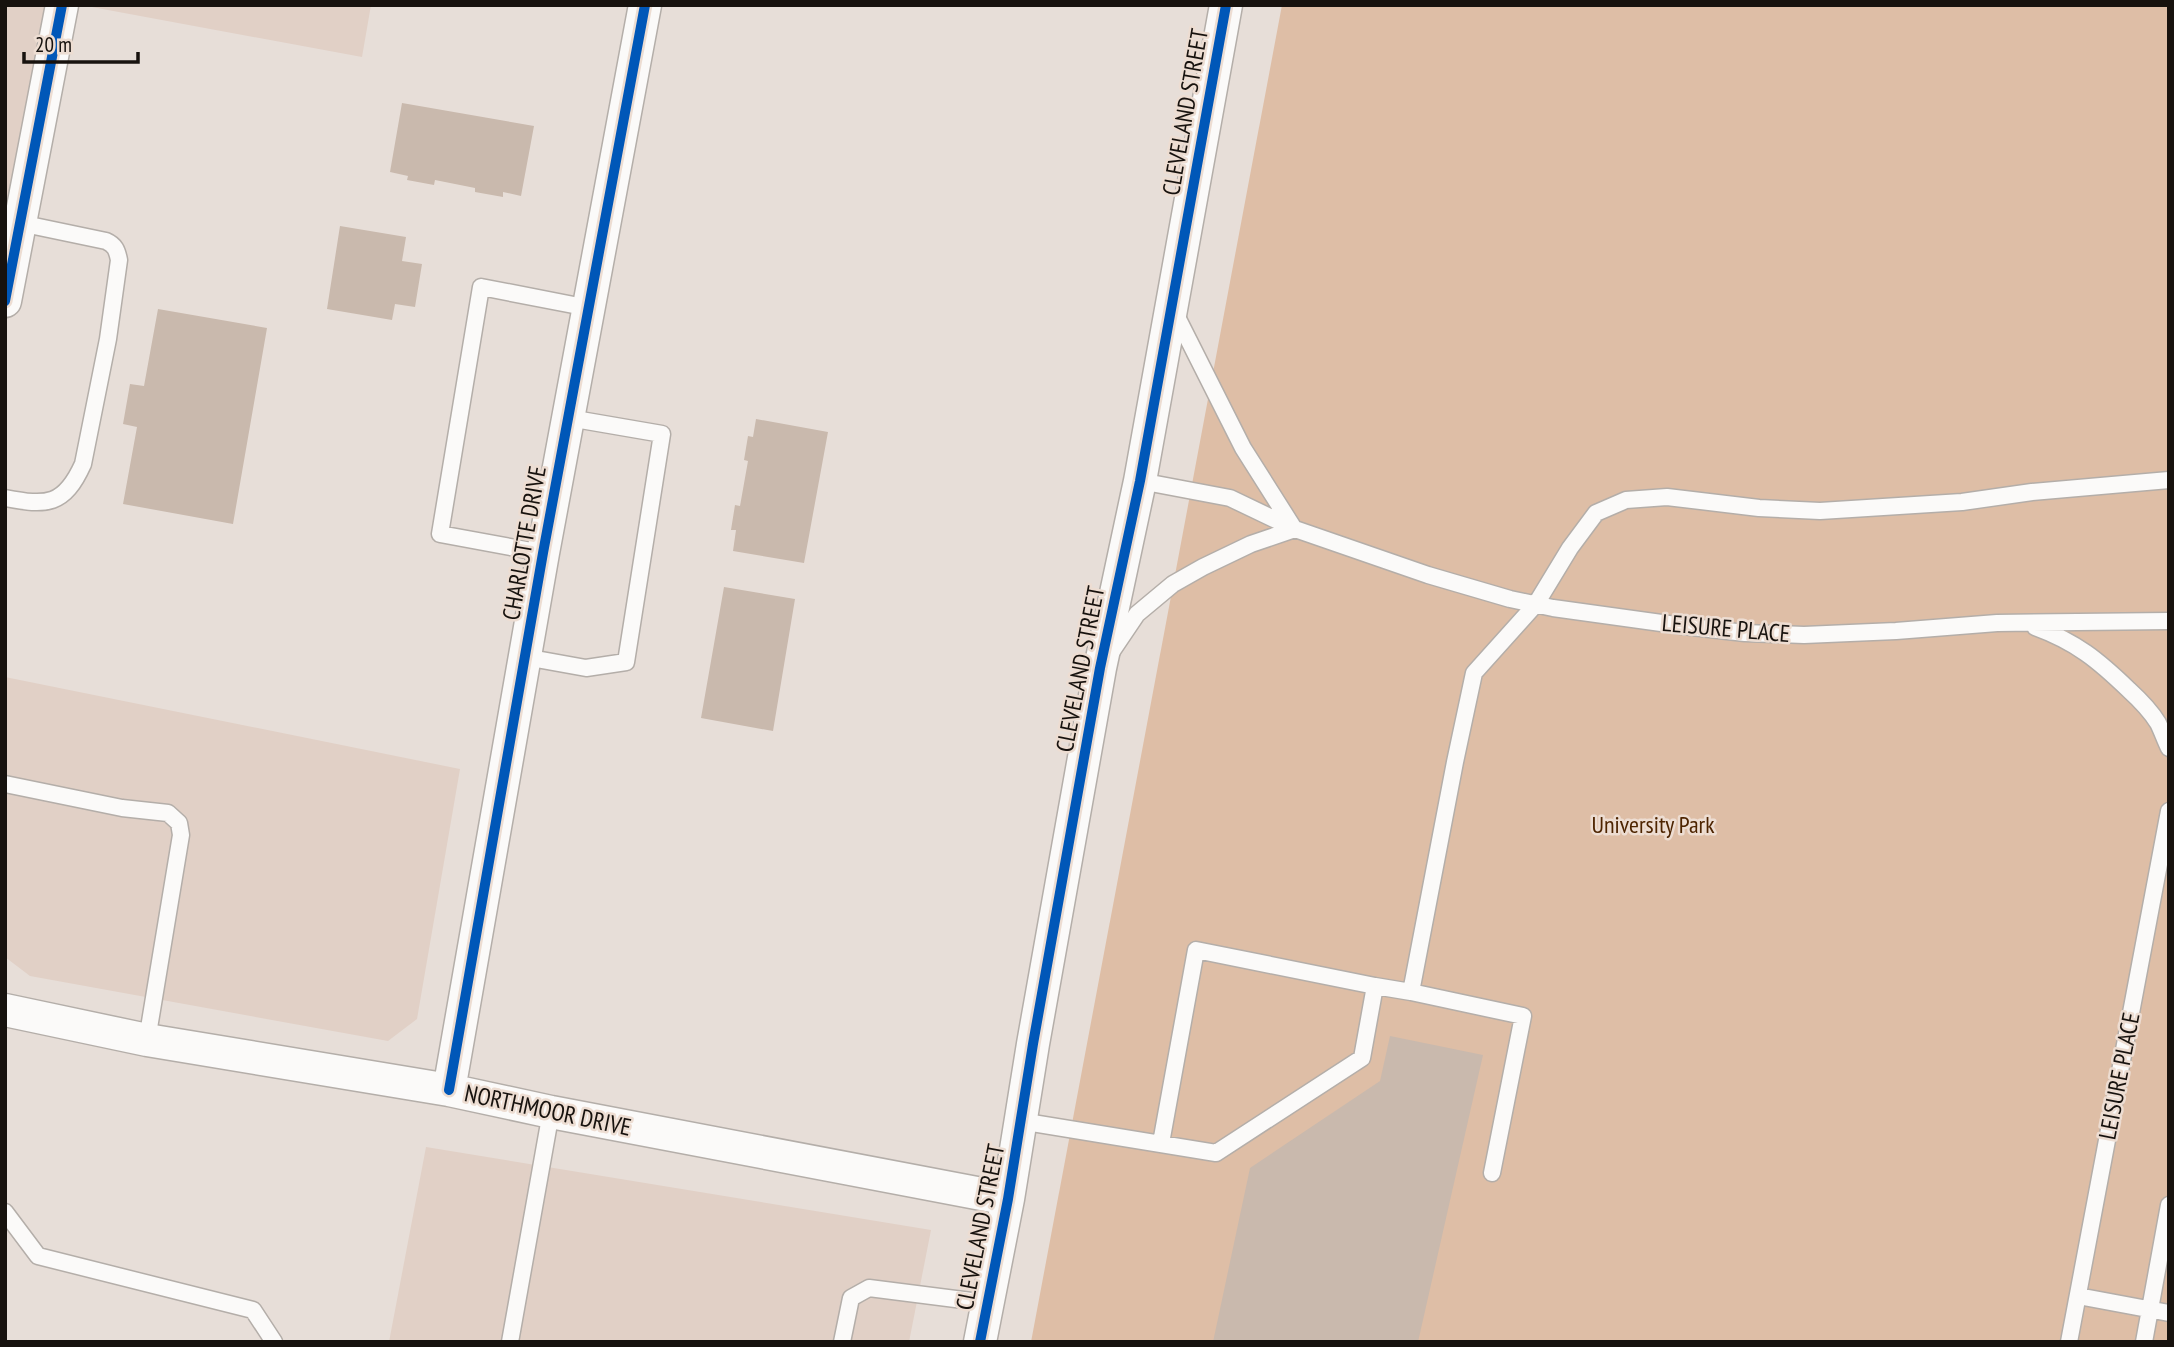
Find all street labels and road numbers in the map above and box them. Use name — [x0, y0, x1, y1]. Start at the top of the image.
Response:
street label: CLEVELAND STREET — [1155, 26, 1215, 198]
street label: CHARLOTTE DRIVE — [495, 463, 553, 623]
street label: CLEVELAND STREET — [1049, 583, 1111, 755]
street label: LEISURE PLACE — [1661, 607, 1791, 649]
street label: LEISURE PLACE — [2092, 1010, 2146, 1142]
street label: NORTHMOOR DRIVE — [462, 1077, 634, 1143]
street label: CLEVELAND STREET — [949, 1141, 1011, 1313]

